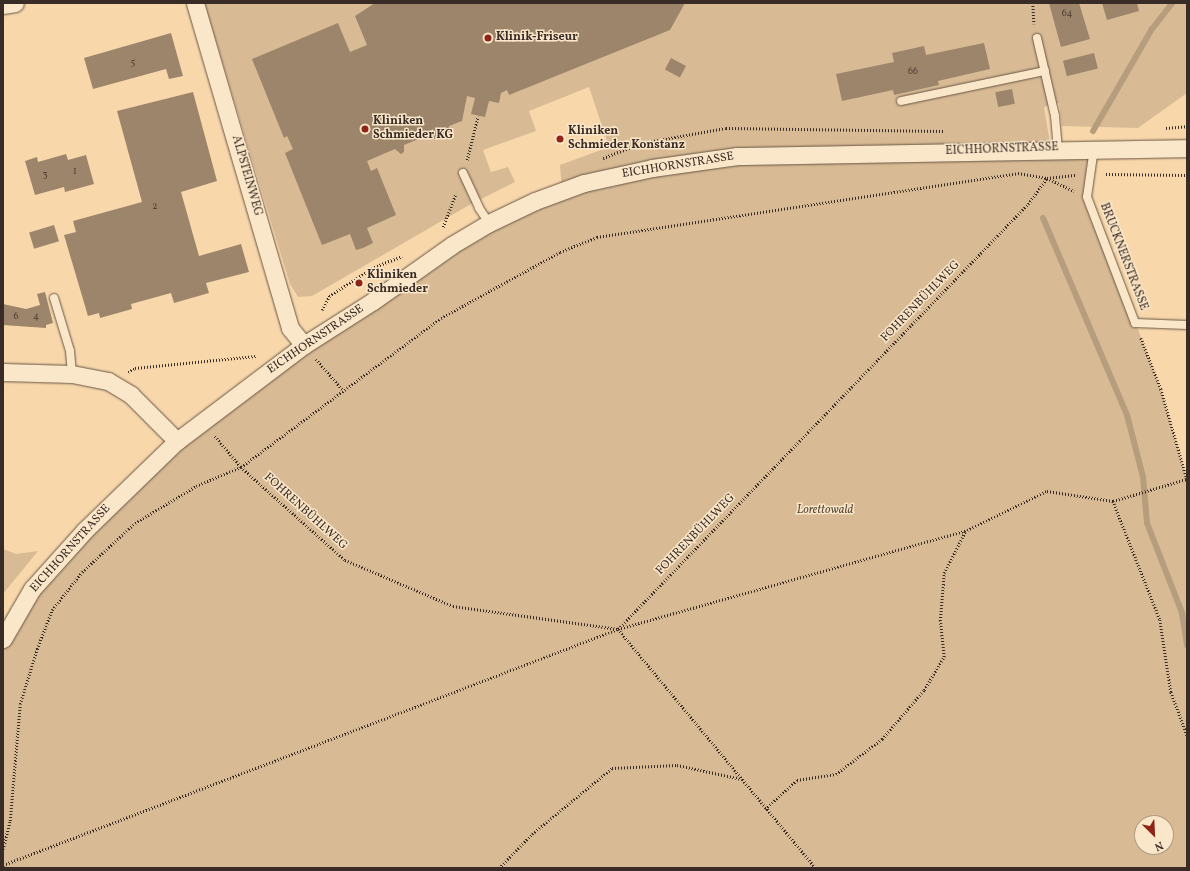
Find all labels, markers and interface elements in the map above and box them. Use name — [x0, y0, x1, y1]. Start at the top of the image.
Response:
house number: 64 — [1062, 8, 1072, 20]
place label: Klinik-Friseur — [496, 31, 578, 45]
marker: Klinik-Friseur — [483, 33, 493, 43]
house number: 5 — [131, 57, 135, 69]
house number: 66 — [908, 66, 918, 78]
place label: Kliniken Schmieder KG — [373, 115, 453, 143]
marker: Kliniken Schmieder KG — [360, 124, 370, 134]
place label: Kliniken Schmieder Konstanz — [568, 125, 685, 153]
street label: ALPSTEINWEG — [228, 134, 264, 218]
marker: Kliniken Schmieder Konstanz — [555, 134, 565, 144]
street label: EICHHORNSTRASSE — [945, 141, 1059, 159]
street label: EICHHORNSTRASSE — [621, 150, 735, 182]
house number: 1 — [73, 166, 77, 178]
house number: 3 — [42, 169, 48, 181]
house number: 2 — [152, 201, 158, 213]
street label: BRUCKNERSTRASSE — [1096, 201, 1150, 313]
street label: FOHRENBÜHLWEG — [878, 258, 964, 346]
place label: Kliniken Schmieder — [367, 269, 428, 297]
marker: Kliniken Schmieder — [354, 278, 364, 288]
street label: EICHHORNSTRASSE — [265, 302, 367, 378]
house number: 6 — [13, 311, 19, 323]
house number: 4 — [33, 311, 39, 323]
street label: FOHRENBÜHLWEG — [260, 471, 350, 553]
street label: FOHRENBÜHLWEG — [653, 491, 739, 579]
street label: EICHHORNSTRASSE — [28, 502, 114, 596]
park label: Lorettowald — [797, 504, 853, 518]
north arrow — [1134, 815, 1174, 855]
text: N — [1152, 837, 1165, 854]

